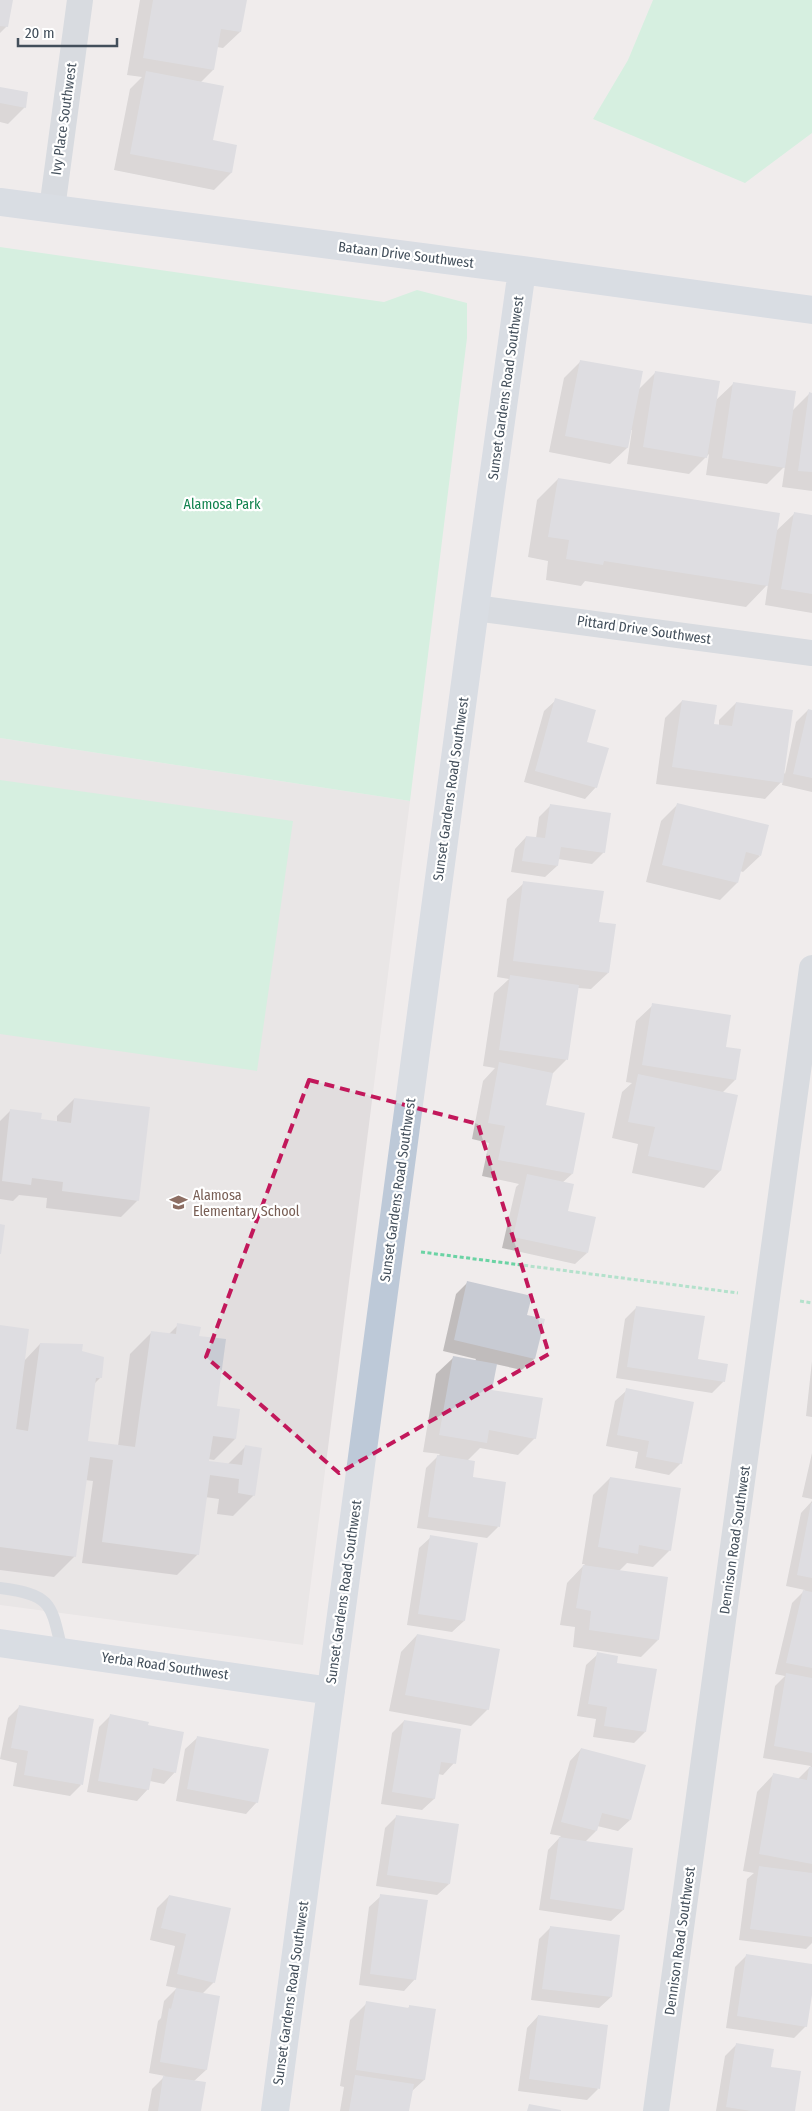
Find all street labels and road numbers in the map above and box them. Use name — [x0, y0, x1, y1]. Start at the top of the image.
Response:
street label: Ivy Place Southwest — [48, 61, 80, 176]
street label: Bataan Drive Southwest — [337, 238, 475, 272]
street label: Sunset Gardens Road Southwest — [485, 295, 527, 481]
street label: Pittard Drive Southwest — [576, 612, 713, 648]
street label: Sunset Gardens Road Southwest — [430, 696, 472, 882]
street label: Sunset Gardens Road Southwest — [377, 1097, 419, 1283]
street label: Dennison Road Southwest — [716, 1464, 754, 1615]
street label: Sunset Gardens Road Southwest — [323, 1499, 365, 1685]
street label: Yerba Road Southwest — [100, 1649, 230, 1683]
street label: Dennison Road Southwest — [661, 1865, 699, 2016]
street label: Sunset Gardens Road Southwest — [270, 1900, 312, 2086]

